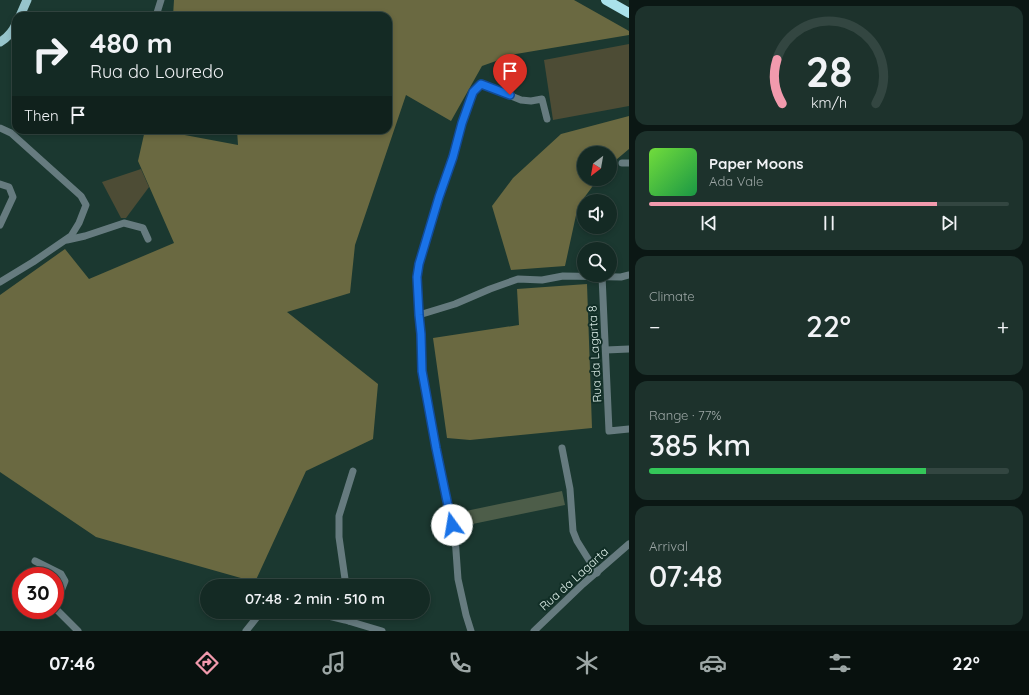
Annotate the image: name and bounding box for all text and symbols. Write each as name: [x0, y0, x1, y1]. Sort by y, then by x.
text: 480 m: [90, 25, 173, 60]
icon: right: [24, 28, 76, 80]
text: 28: [806, 44, 852, 96]
pin: [493, 54, 527, 95]
text: Rua do Louredo: [90, 60, 224, 83]
icon: arrive: [499, 60, 521, 82]
text: km/h: [811, 93, 847, 111]
icon: arrive: [67, 104, 89, 126]
text: Then: [24, 106, 59, 125]
north arrow: [577, 146, 617, 186]
map controls: [577, 146, 617, 282]
text: Paper Moons: [709, 154, 804, 173]
text: Ada Vale: [709, 173, 763, 189]
button: sound: [577, 194, 617, 234]
icon: previous: [698, 212, 720, 234]
icon: pause: [818, 212, 840, 234]
icon: next: [938, 212, 960, 234]
button: search: [577, 242, 617, 282]
text: Climate: [649, 288, 695, 304]
street label: Rua da Lagarta 8: [584, 305, 605, 403]
text: 22°: [806, 307, 851, 345]
text: −: [649, 313, 660, 341]
text: +: [997, 313, 1009, 341]
text: Range · 77%: [649, 407, 721, 423]
text: 385 km: [649, 426, 751, 464]
position arrow: [431, 504, 473, 546]
text: Arrival: [649, 538, 688, 554]
street label: Rua da Lagarta: [536, 544, 611, 613]
text: 07:48: [649, 557, 723, 595]
speed limit sign: 30: [12, 567, 64, 619]
text: 07:48 · 2 min · 510 m: [245, 589, 385, 608]
icon: directions: [193, 649, 221, 677]
icon: music: [320, 649, 348, 677]
icon: phone: [446, 649, 474, 677]
icon: climate: [573, 649, 601, 677]
icon: car: [699, 649, 727, 677]
icon: filters: [826, 649, 854, 677]
text: 07:46: [49, 652, 95, 675]
text: 22°: [952, 652, 980, 675]

